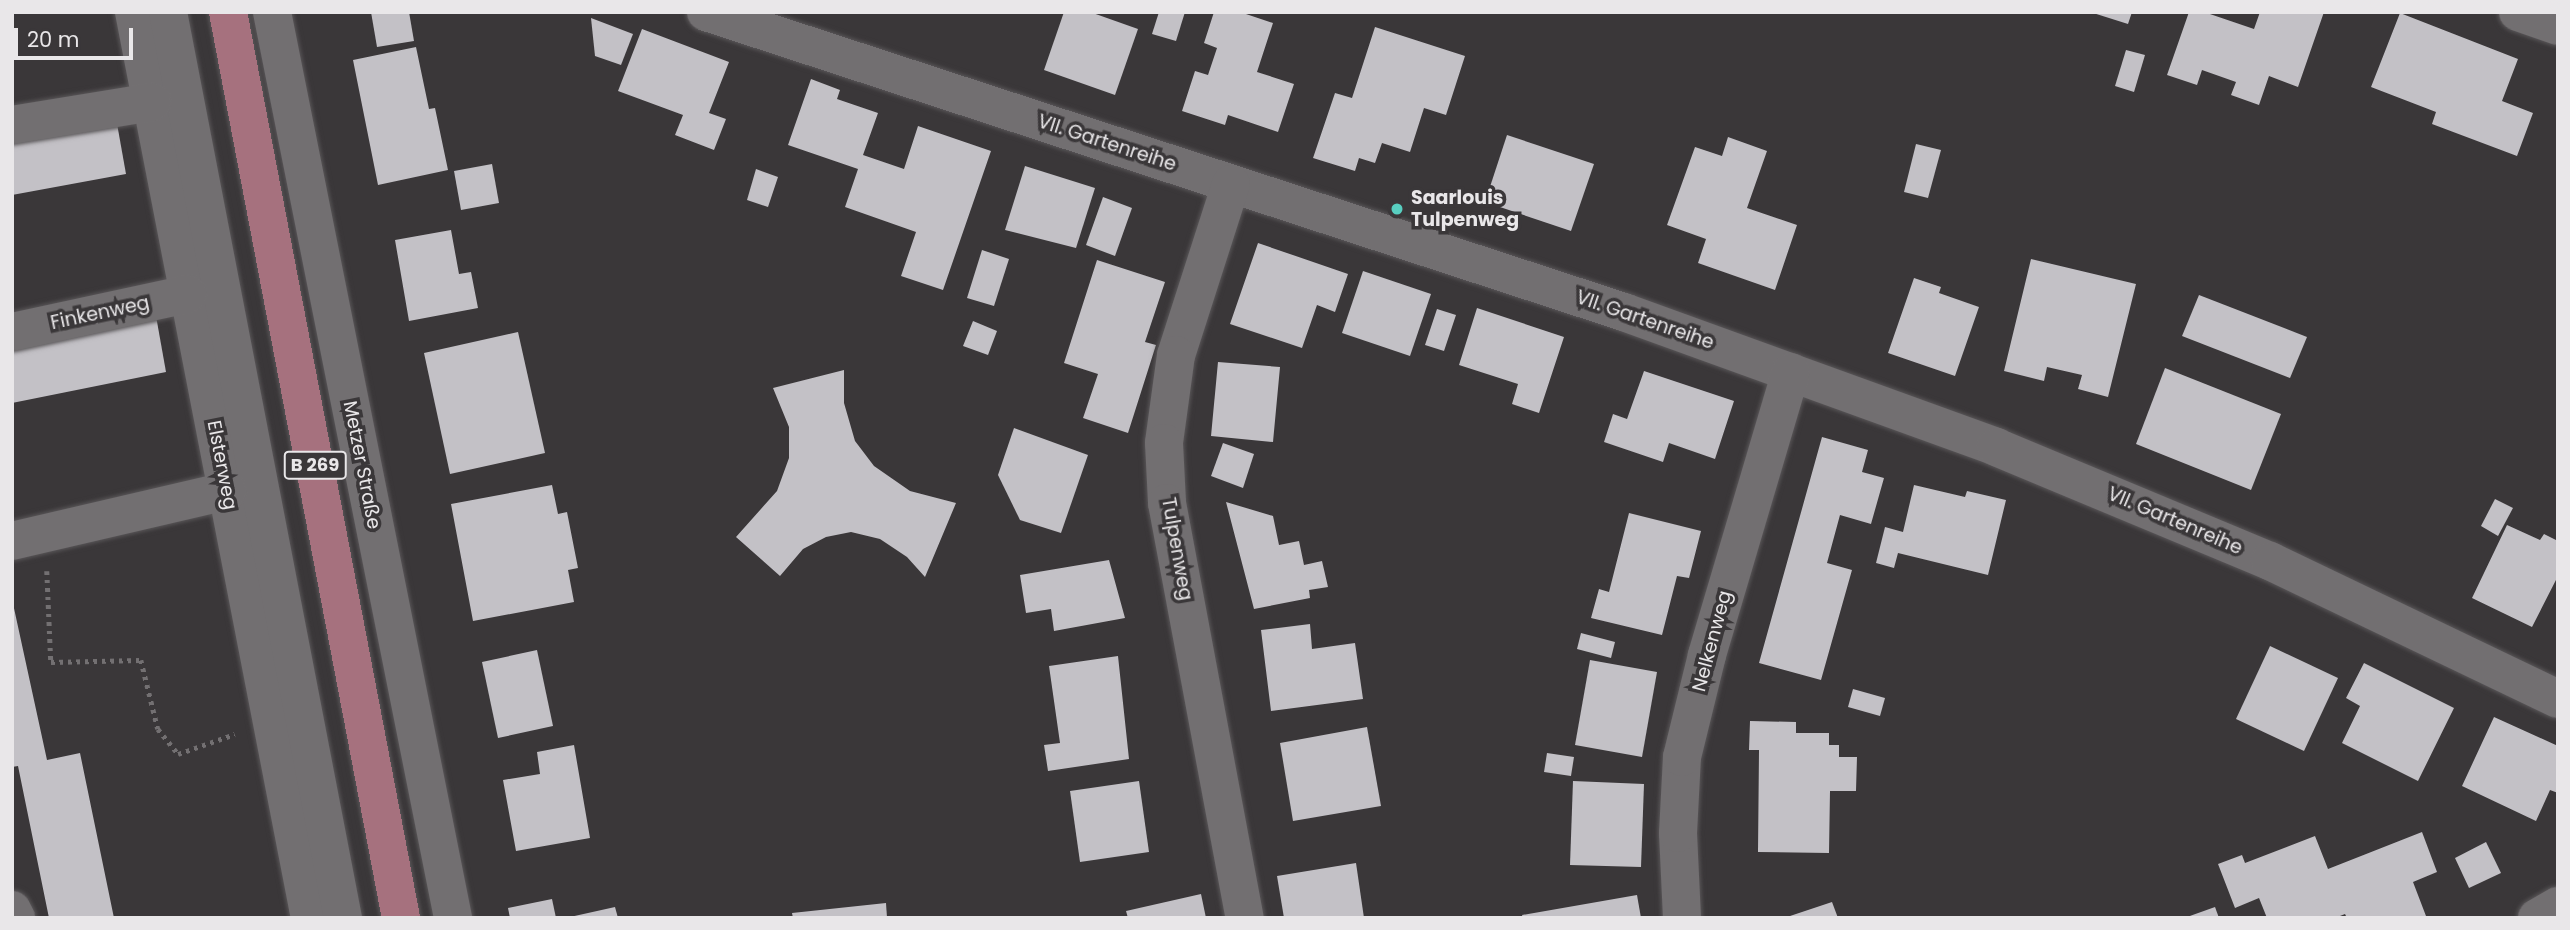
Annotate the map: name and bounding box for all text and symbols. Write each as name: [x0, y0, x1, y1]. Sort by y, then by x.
scale bar: [18, 14, 136, 58]
text: 20 m: [27, 25, 80, 54]
street label: VII. Gartenreihe: [1035, 110, 1179, 176]
place label: Saarlouis Tulpenweg: [1411, 187, 1519, 231]
marker: Saarlouis Tulpenweg: [1389, 201, 1405, 217]
street label: VII. Gartenreihe: [1573, 286, 1717, 354]
street label: Finkenweg: [49, 291, 151, 335]
street label: Metzer Straße: [338, 399, 386, 531]
street label: Elsterweg: [202, 418, 242, 512]
road number: B 269: [284, 450, 346, 480]
street label: VII. Gartenreihe: [2104, 482, 2246, 560]
street label: Tulpenweg: [1157, 496, 1197, 602]
street label: Nelkenweg: [1688, 588, 1736, 694]

